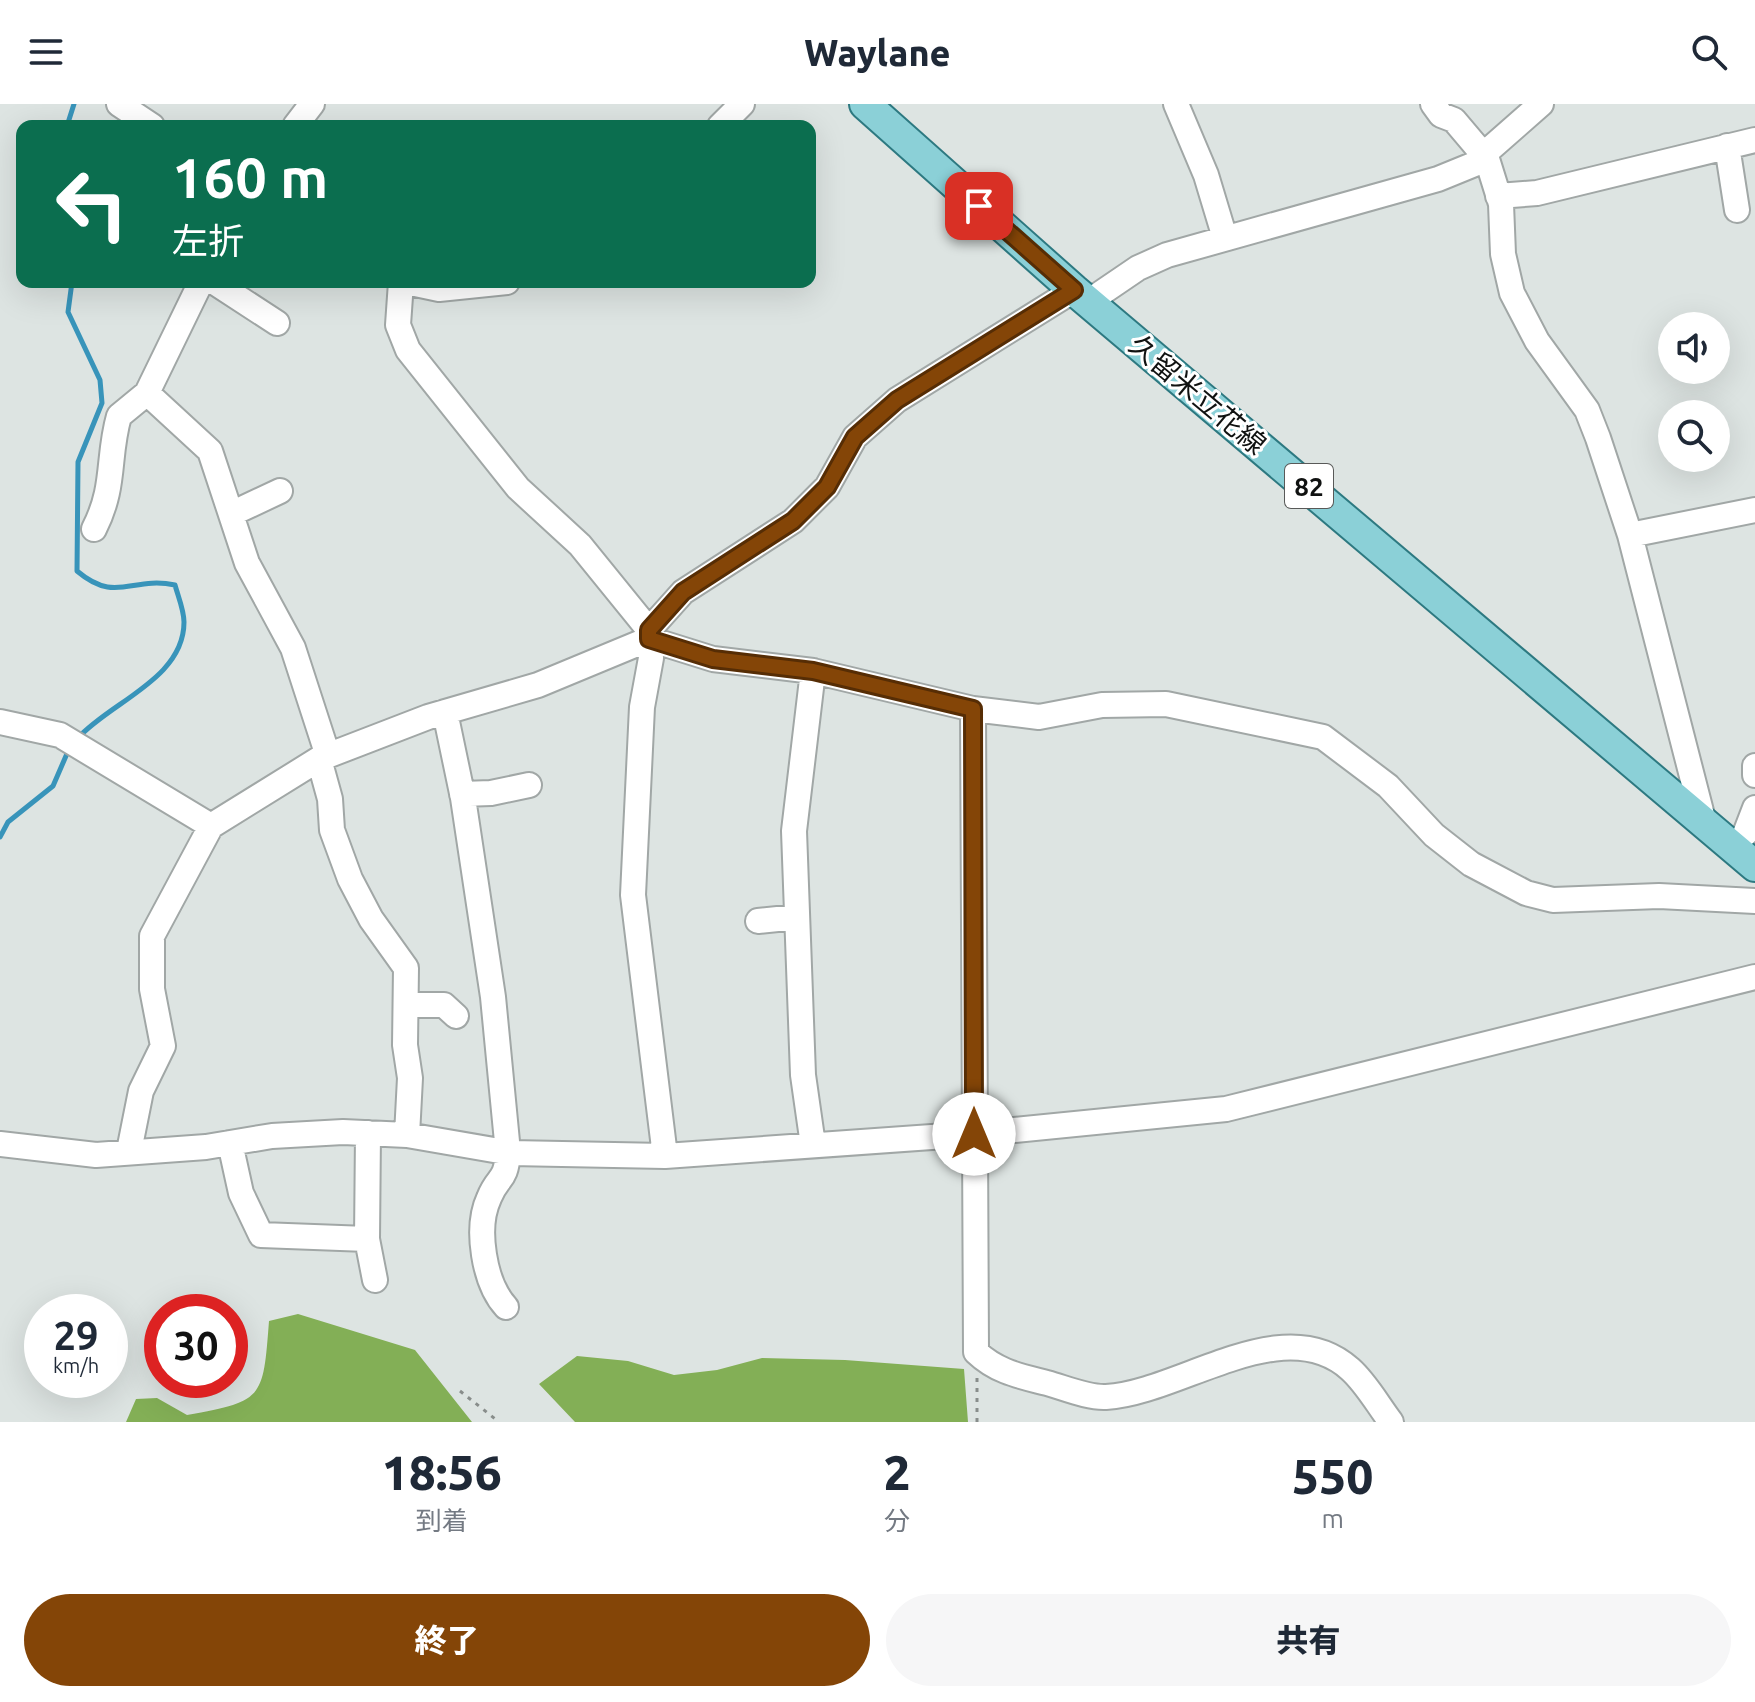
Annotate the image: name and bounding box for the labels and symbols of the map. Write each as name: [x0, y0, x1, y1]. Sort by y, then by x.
pin: [945, 172, 1013, 240]
street label: 久留米立花線: [1124, 328, 1272, 460]
road number: 82: [1285, 464, 1333, 508]
position arrow: [932, 1092, 1016, 1176]
speed limit sign: 30: [144, 1294, 248, 1398]

